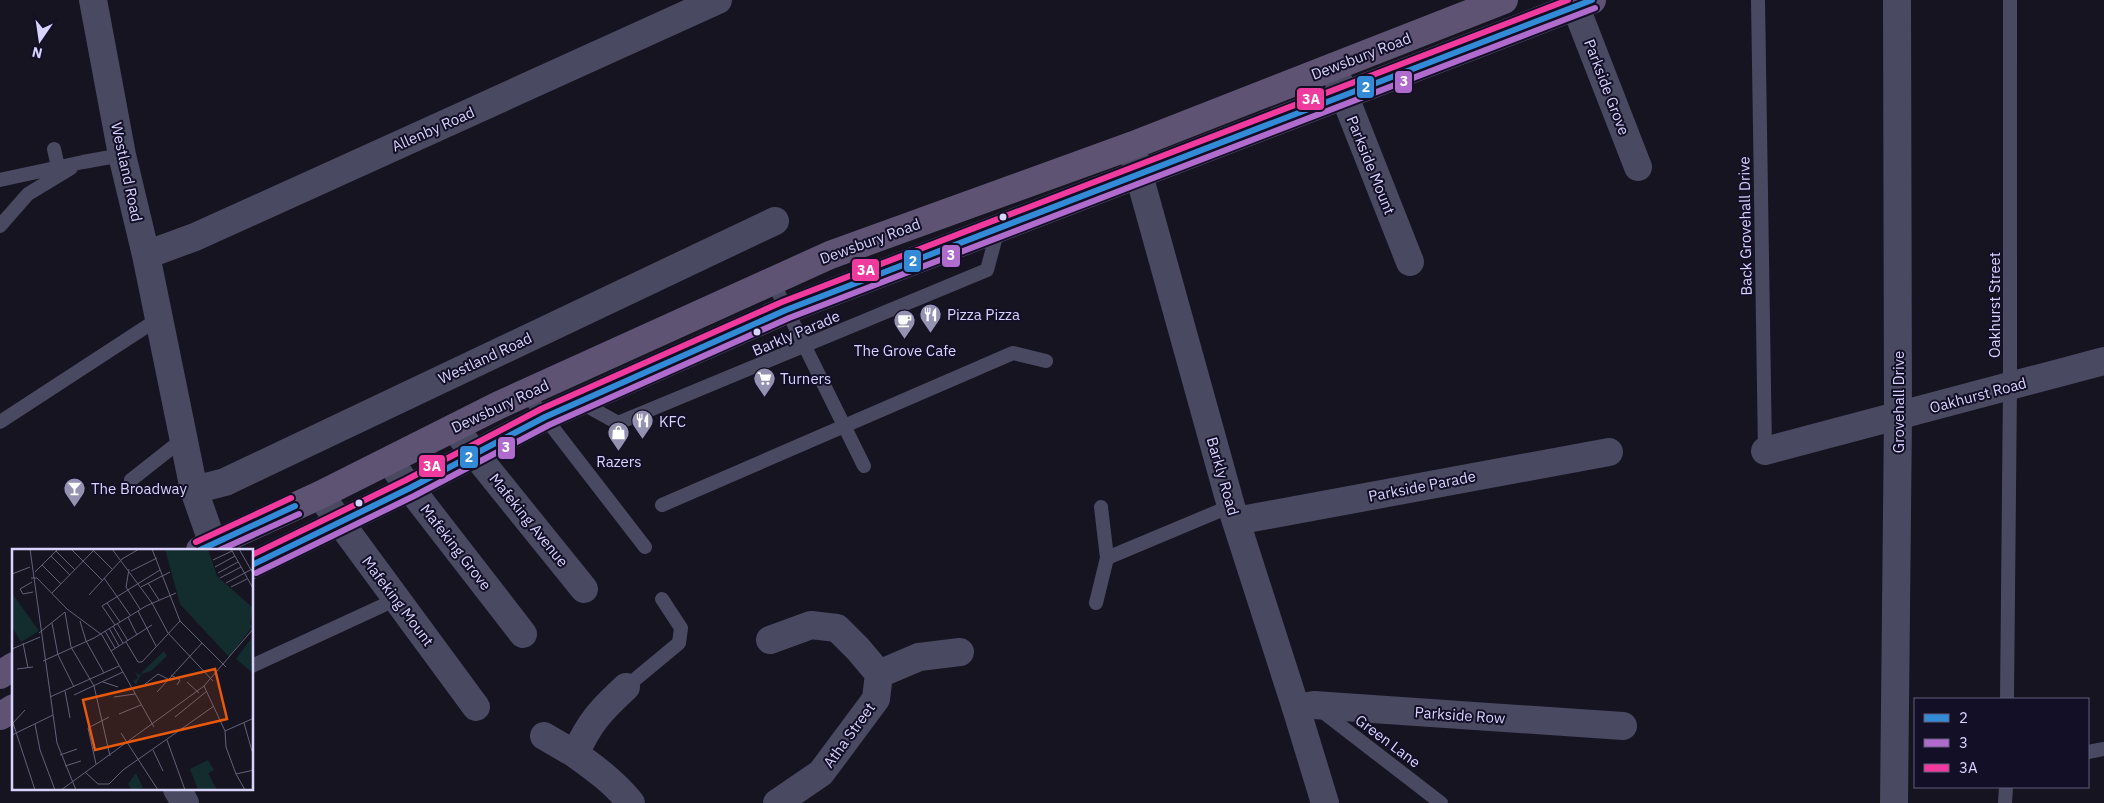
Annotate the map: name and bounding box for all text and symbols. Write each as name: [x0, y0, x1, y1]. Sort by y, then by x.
north arrow: [15, 15, 65, 65]
street label: Dewsbury Road: [1308, 28, 1414, 84]
street label: Parkside Grove: [1580, 36, 1634, 138]
text: N: [30, 43, 44, 63]
line badge: 3: [1394, 70, 1413, 94]
text: 3: [1400, 72, 1408, 90]
line badge: 2: [1356, 75, 1375, 99]
text: 2: [1362, 78, 1370, 96]
line badge: 3A: [1296, 87, 1325, 111]
text: 3A: [1302, 90, 1320, 108]
street label: Allenby Road: [389, 102, 477, 156]
street label: Parkside Mount: [1343, 113, 1399, 217]
street label: Westland Road: [107, 121, 147, 223]
street label: Back Grovehall Drive: [1734, 156, 1756, 296]
unlabelled marker: [998, 212, 1008, 222]
street label: Dewsbury Road: [817, 214, 923, 268]
line badge: 3: [941, 244, 961, 268]
text: 3: [947, 246, 955, 264]
line badge: 2: [903, 249, 922, 273]
text: 2: [909, 252, 917, 270]
street label: Oakhurst Street: [1985, 252, 2004, 358]
line badge: 3A: [851, 258, 880, 282]
text: 3A: [857, 261, 875, 279]
restaurant icon: Pizza Pizza: [919, 302, 943, 333]
place label: Pizza Pizza: [947, 305, 1020, 324]
street label: Barkly Parade: [749, 306, 843, 360]
cafe icon: The Grove Cafe: [893, 309, 917, 340]
unlabelled marker: [752, 327, 762, 337]
street label: Westland Road: [435, 328, 535, 388]
place label: The Grove Cafe: [854, 341, 956, 360]
street label: Grovehall Drive: [1889, 351, 1908, 453]
supermarket icon: Turners: [752, 366, 776, 397]
place label: Turners: [780, 369, 831, 388]
street label: Oakhurst Road: [1927, 373, 2029, 417]
street label: Dewsbury Road: [448, 375, 552, 437]
restaurant icon: KFC: [631, 409, 655, 440]
place label: KFC: [659, 412, 686, 431]
shop icon: Razers: [607, 420, 631, 451]
street label: Barkly Road: [1203, 435, 1243, 517]
line badge: 3: [497, 436, 516, 460]
text: 3: [502, 438, 510, 456]
line badge: 2: [459, 445, 479, 469]
text: 2: [465, 448, 473, 466]
place label: Razers: [596, 452, 642, 471]
line badge: 3A: [418, 454, 446, 478]
text: 3A: [423, 457, 441, 475]
street label: Parkside Parade: [1367, 466, 1477, 506]
street label: Mafeking Avenue: [485, 469, 573, 571]
bar icon: The Broadway: [63, 476, 87, 507]
place label: The Broadway: [91, 479, 188, 498]
unlabelled marker: [354, 498, 364, 508]
street label: Mafeking Grove: [416, 500, 496, 594]
inset map: [12, 549, 254, 790]
street label: Mafeking Mount: [358, 552, 438, 650]
legend: [1914, 698, 2089, 788]
street label: Atha Street: [819, 699, 879, 771]
street label: Parkside Row: [1414, 702, 1507, 728]
text: 2: [1959, 708, 1968, 727]
street label: Green Lane: [1352, 710, 1424, 772]
text: 3: [1959, 733, 1968, 752]
text: 3A: [1959, 758, 1978, 777]

